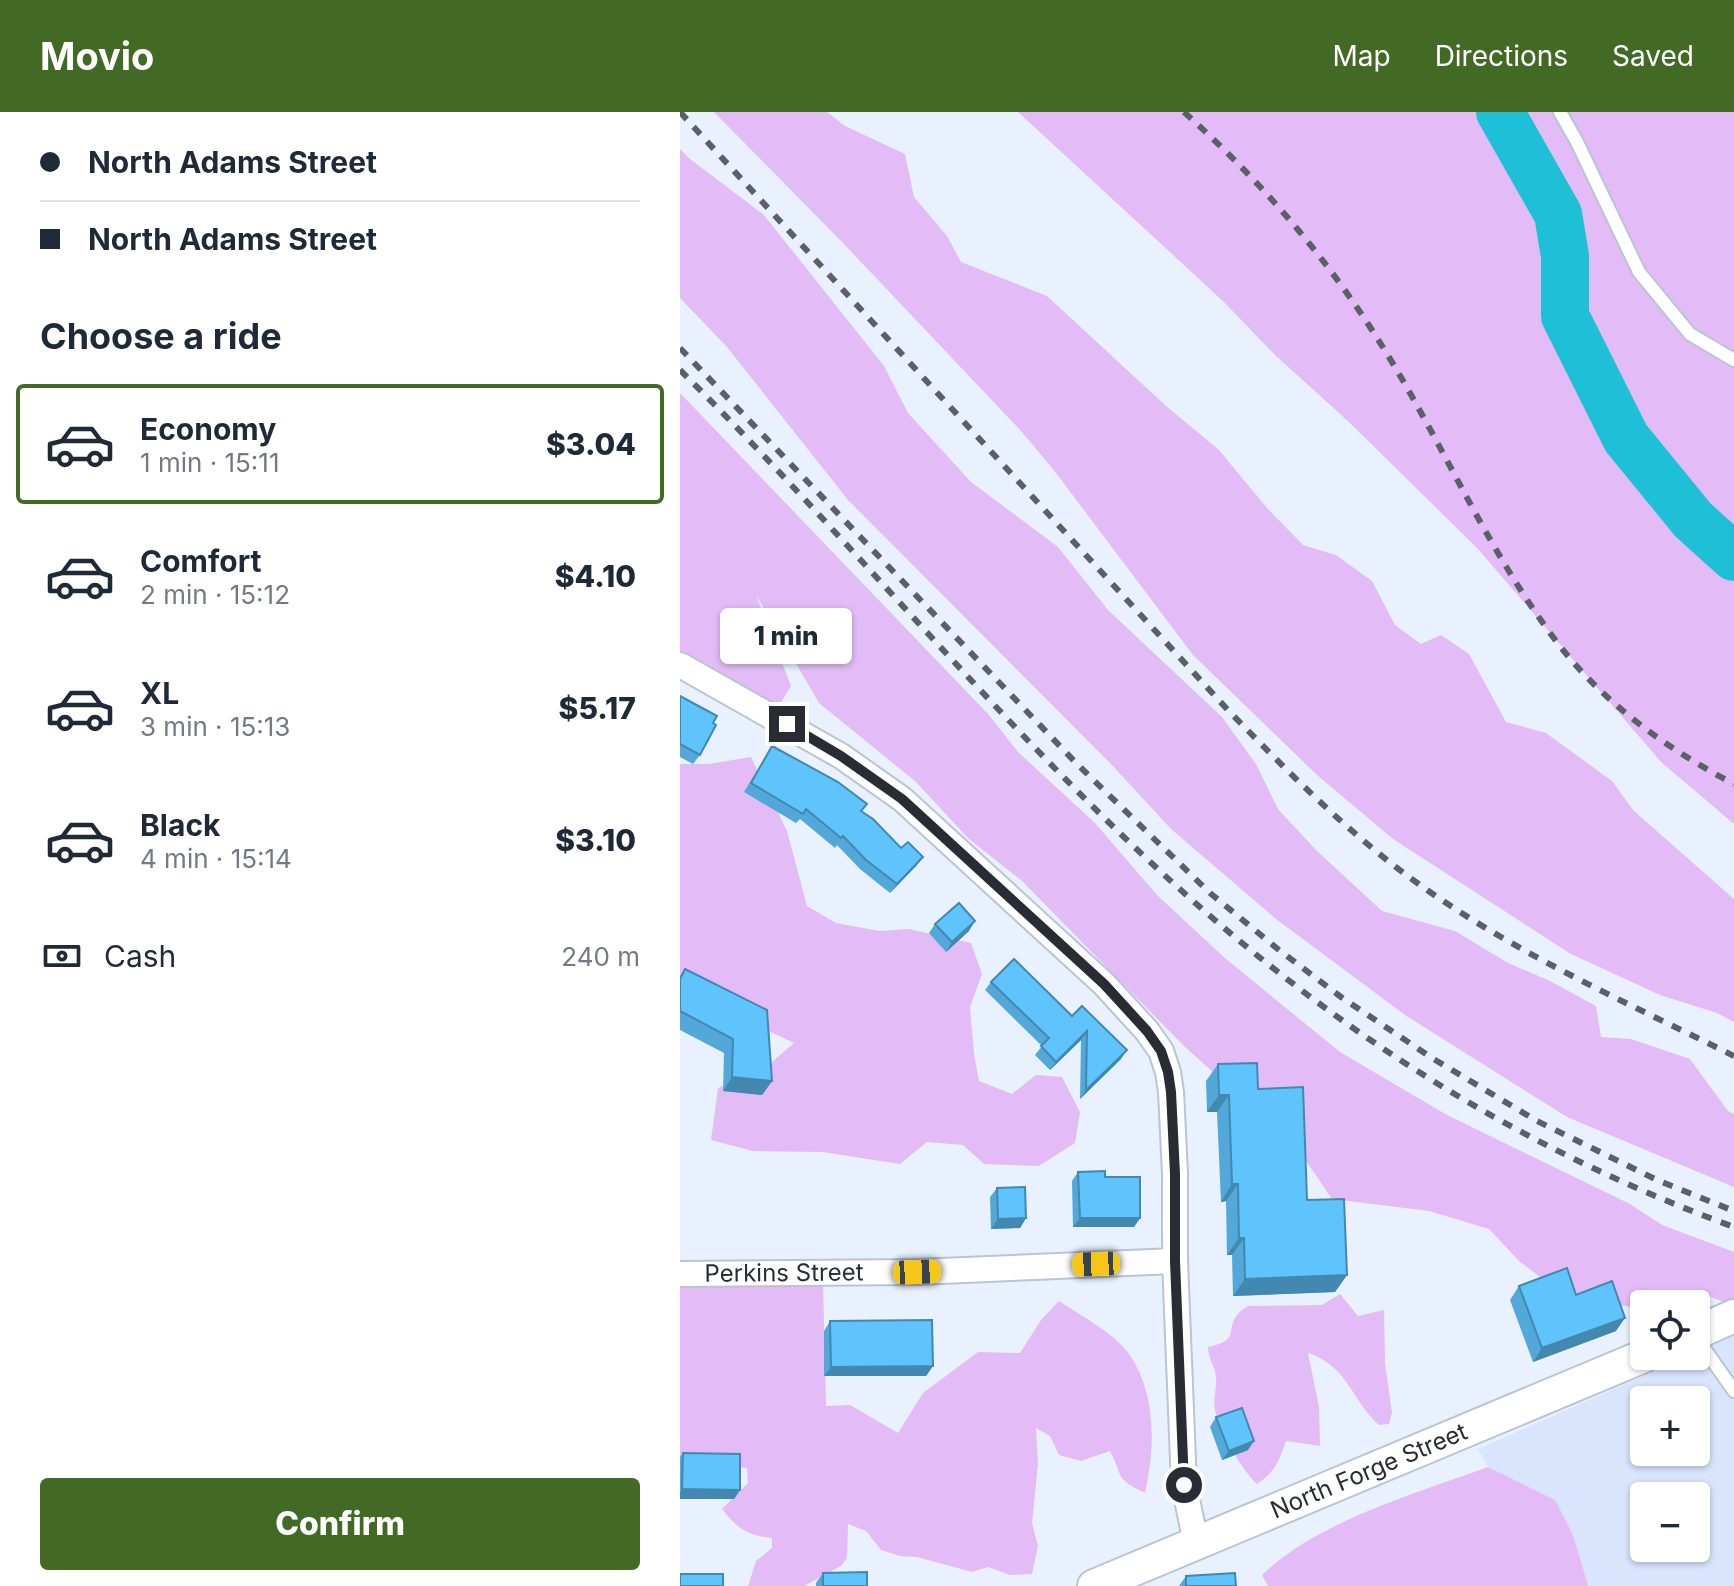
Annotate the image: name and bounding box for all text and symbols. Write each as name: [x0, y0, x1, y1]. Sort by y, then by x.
text: Movio: [40, 33, 154, 79]
text: Map: [1332, 39, 1391, 73]
text: Directions: [1435, 39, 1568, 73]
text: Saved: [1612, 39, 1694, 73]
text: North Adams Street: [88, 144, 377, 180]
text: North Adams Street: [88, 221, 377, 257]
text: Choose a ride: [40, 314, 282, 358]
icon: car: [44, 408, 116, 480]
text: Economy: [140, 411, 276, 447]
text: $3.04: [546, 426, 636, 462]
text: 1 min · 15:11: [140, 447, 279, 478]
icon: car: [44, 540, 116, 612]
text: Comfort: [140, 543, 261, 579]
text: $4.10: [555, 558, 636, 594]
text: 2 min · 15:12: [140, 579, 290, 610]
callout: 1 min: [721, 608, 853, 664]
text: 1 min: [753, 620, 819, 651]
icon: car: [44, 672, 116, 744]
text: XL: [140, 675, 179, 711]
text: $5.17: [559, 690, 636, 726]
route end: [769, 706, 805, 742]
text: 3 min · 15:13: [140, 711, 290, 742]
icon: car: [44, 804, 116, 876]
text: Black: [140, 807, 220, 843]
text: $3.10: [555, 822, 636, 858]
text: 4 min · 15:14: [140, 843, 292, 874]
icon: cash: [40, 934, 84, 978]
text: Cash: [104, 938, 176, 974]
text: 240 m: [561, 941, 640, 972]
car: [1072, 1251, 1120, 1277]
street label: Perkins Street: [704, 1257, 864, 1288]
car: [893, 1259, 941, 1285]
map controls: [1630, 1290, 1710, 1562]
button: locate: [1630, 1290, 1710, 1370]
button: +: [1630, 1386, 1710, 1466]
street label: North Forge Street: [1266, 1417, 1471, 1524]
route start: [1166, 1467, 1202, 1503]
button: Confirm: [40, 1478, 640, 1570]
button: −: [1630, 1482, 1710, 1562]

